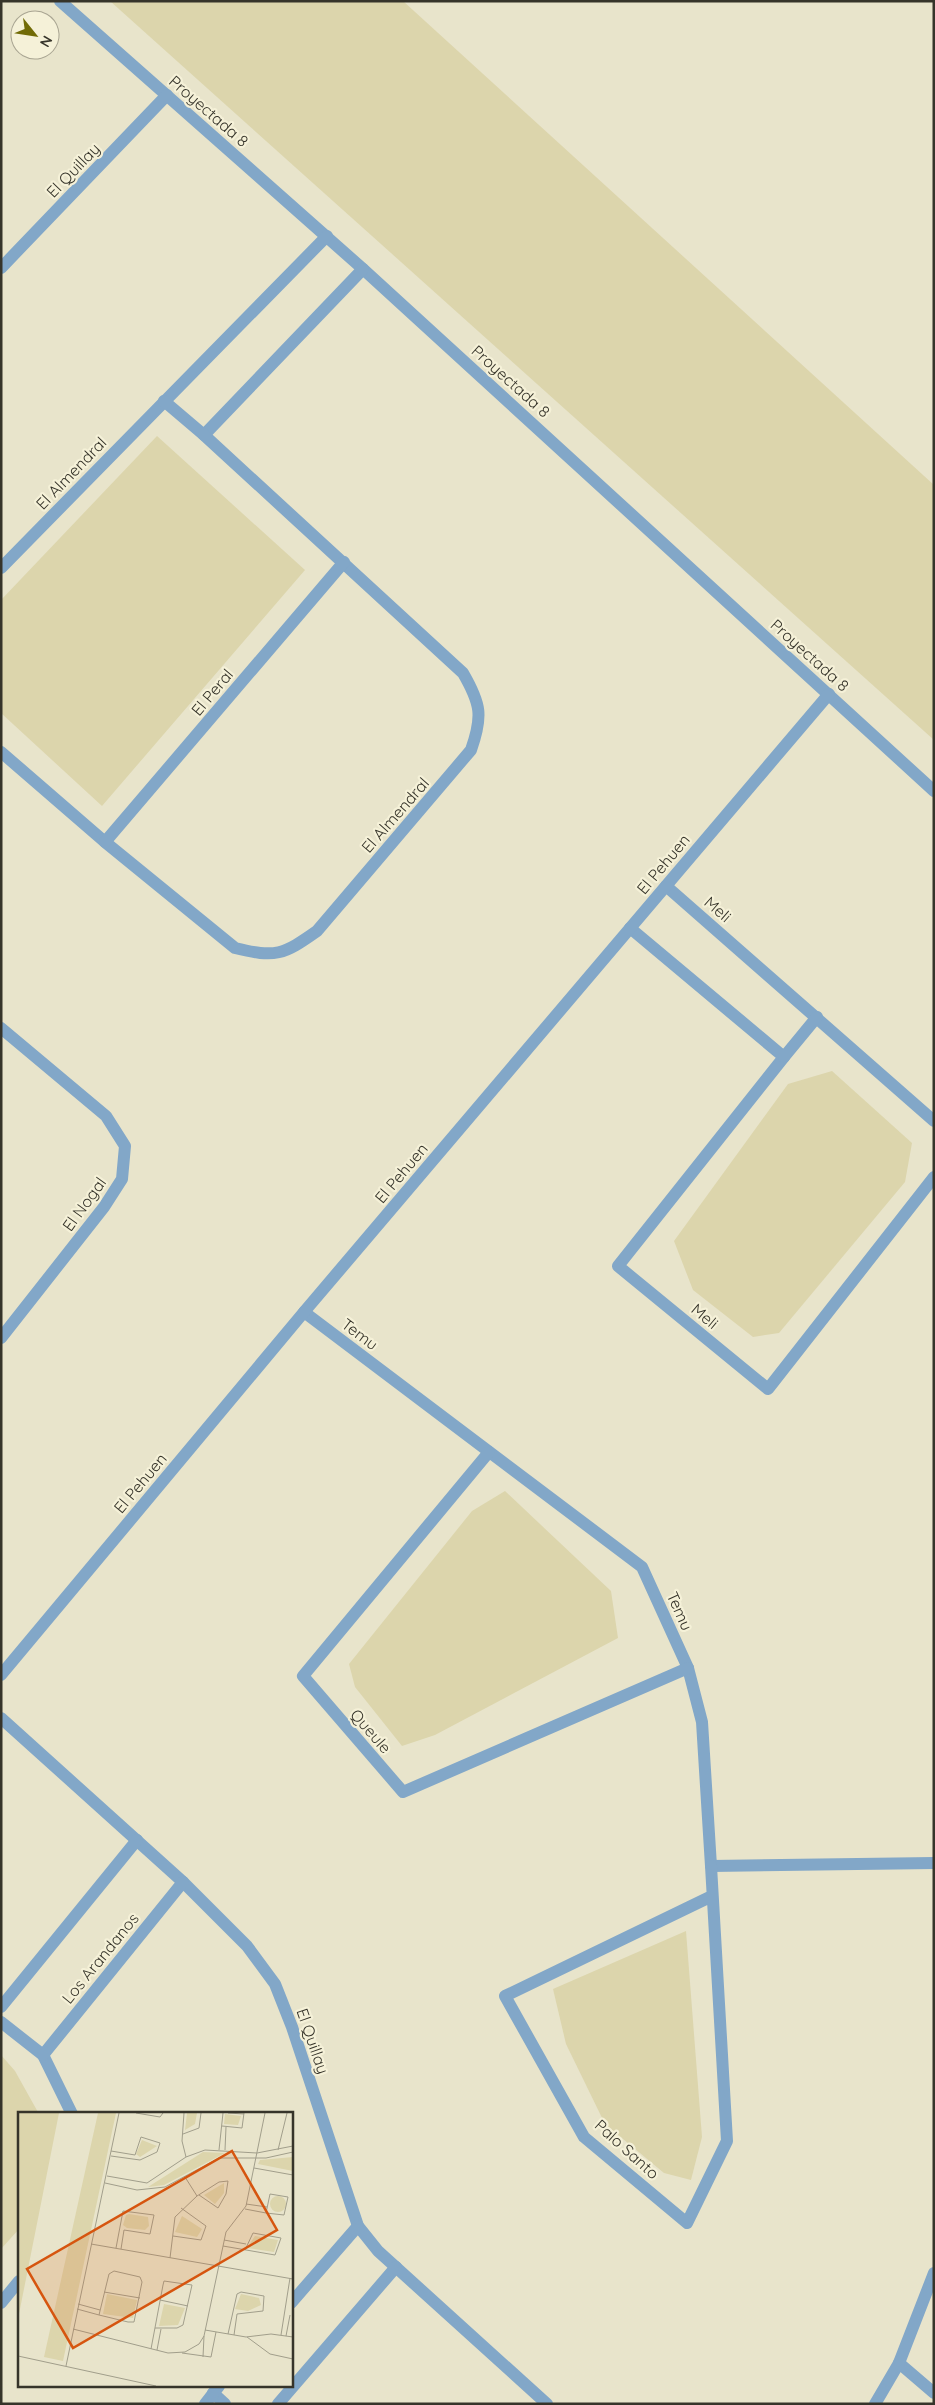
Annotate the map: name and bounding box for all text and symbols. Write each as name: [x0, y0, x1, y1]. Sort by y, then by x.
north arrow: [10, 10, 60, 60]
text: N: [36, 33, 57, 50]
street label: Proyectada 8: [165, 71, 253, 151]
street label: El Quillay: [42, 139, 104, 201]
street label: Proyectada 8: [468, 340, 554, 422]
street label: El Almendral: [31, 433, 111, 513]
street label: Proyectada 8: [767, 614, 853, 696]
street label: El Peral: [187, 665, 237, 719]
street label: El Almendral: [357, 773, 433, 857]
street label: El Pehuen: [632, 830, 694, 898]
street label: Meli: [700, 892, 736, 926]
street label: El Pehuen: [370, 1139, 432, 1207]
street label: El Nogal: [58, 1173, 110, 1235]
street label: Meli: [687, 1299, 723, 1333]
street label: Temu: [338, 1314, 382, 1354]
street label: El Pehuen: [109, 1449, 171, 1517]
street label: Temu: [663, 1588, 697, 1634]
street label: Queule: [346, 1705, 396, 1757]
street label: Los Arandanos: [57, 1909, 143, 2007]
street label: El Quillay: [292, 2005, 334, 2077]
inset map: [18, 2112, 292, 2388]
street label: Palo Santo: [591, 2115, 663, 2183]

